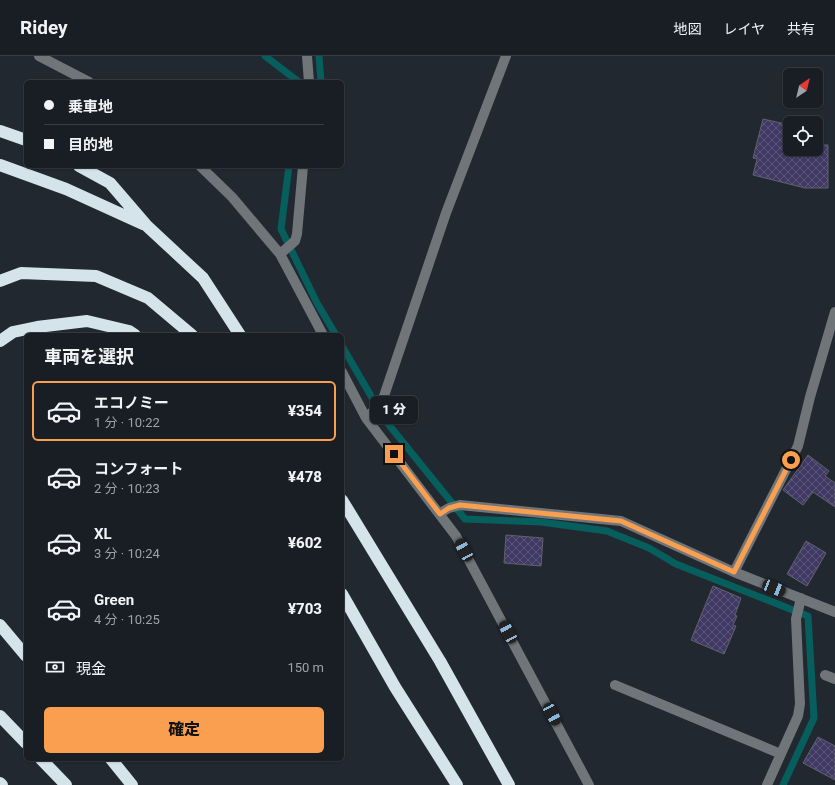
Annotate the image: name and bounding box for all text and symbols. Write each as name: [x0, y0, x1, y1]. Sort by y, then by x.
text: Ridey: [20, 16, 68, 39]
text: 地図: [673, 21, 701, 37]
text: レイヤ: [723, 21, 765, 37]
text: 共有: [787, 21, 815, 37]
north arrow: [783, 68, 823, 108]
map controls: [783, 68, 823, 156]
text: 乗車地: [68, 98, 113, 116]
button: locate: [783, 116, 823, 156]
text: 目的地: [68, 136, 113, 154]
text: 車両を選択: [44, 346, 134, 367]
icon: car: [46, 393, 82, 429]
text: エコノミー: [94, 394, 169, 412]
callout: 1 分: [370, 396, 418, 424]
text: ¥354: [288, 402, 322, 420]
text: 1 分: [382, 402, 406, 417]
text: 1 分 · 10:22: [94, 415, 160, 430]
route end: [385, 445, 403, 463]
route start: [782, 451, 800, 469]
icon: car: [46, 459, 82, 495]
text: コンフォート: [94, 460, 184, 478]
text: ¥478: [288, 468, 322, 486]
text: 2 分 · 10:23: [94, 481, 160, 496]
icon: car: [46, 525, 82, 561]
text: XL: [94, 525, 112, 543]
text: ¥602: [288, 534, 322, 552]
car: [453, 537, 475, 563]
text: 3 分 · 10:24: [94, 546, 160, 561]
car: [761, 578, 787, 598]
icon: car: [46, 591, 82, 627]
text: Green: [94, 591, 134, 609]
text: ¥703: [288, 600, 322, 618]
text: 4 分 · 10:25: [94, 612, 160, 627]
car: [497, 619, 519, 645]
icon: cash: [44, 656, 66, 678]
text: 現金: [76, 660, 106, 678]
text: 150 m: [287, 660, 324, 675]
car: [541, 701, 563, 727]
button: 確定: [44, 707, 324, 753]

